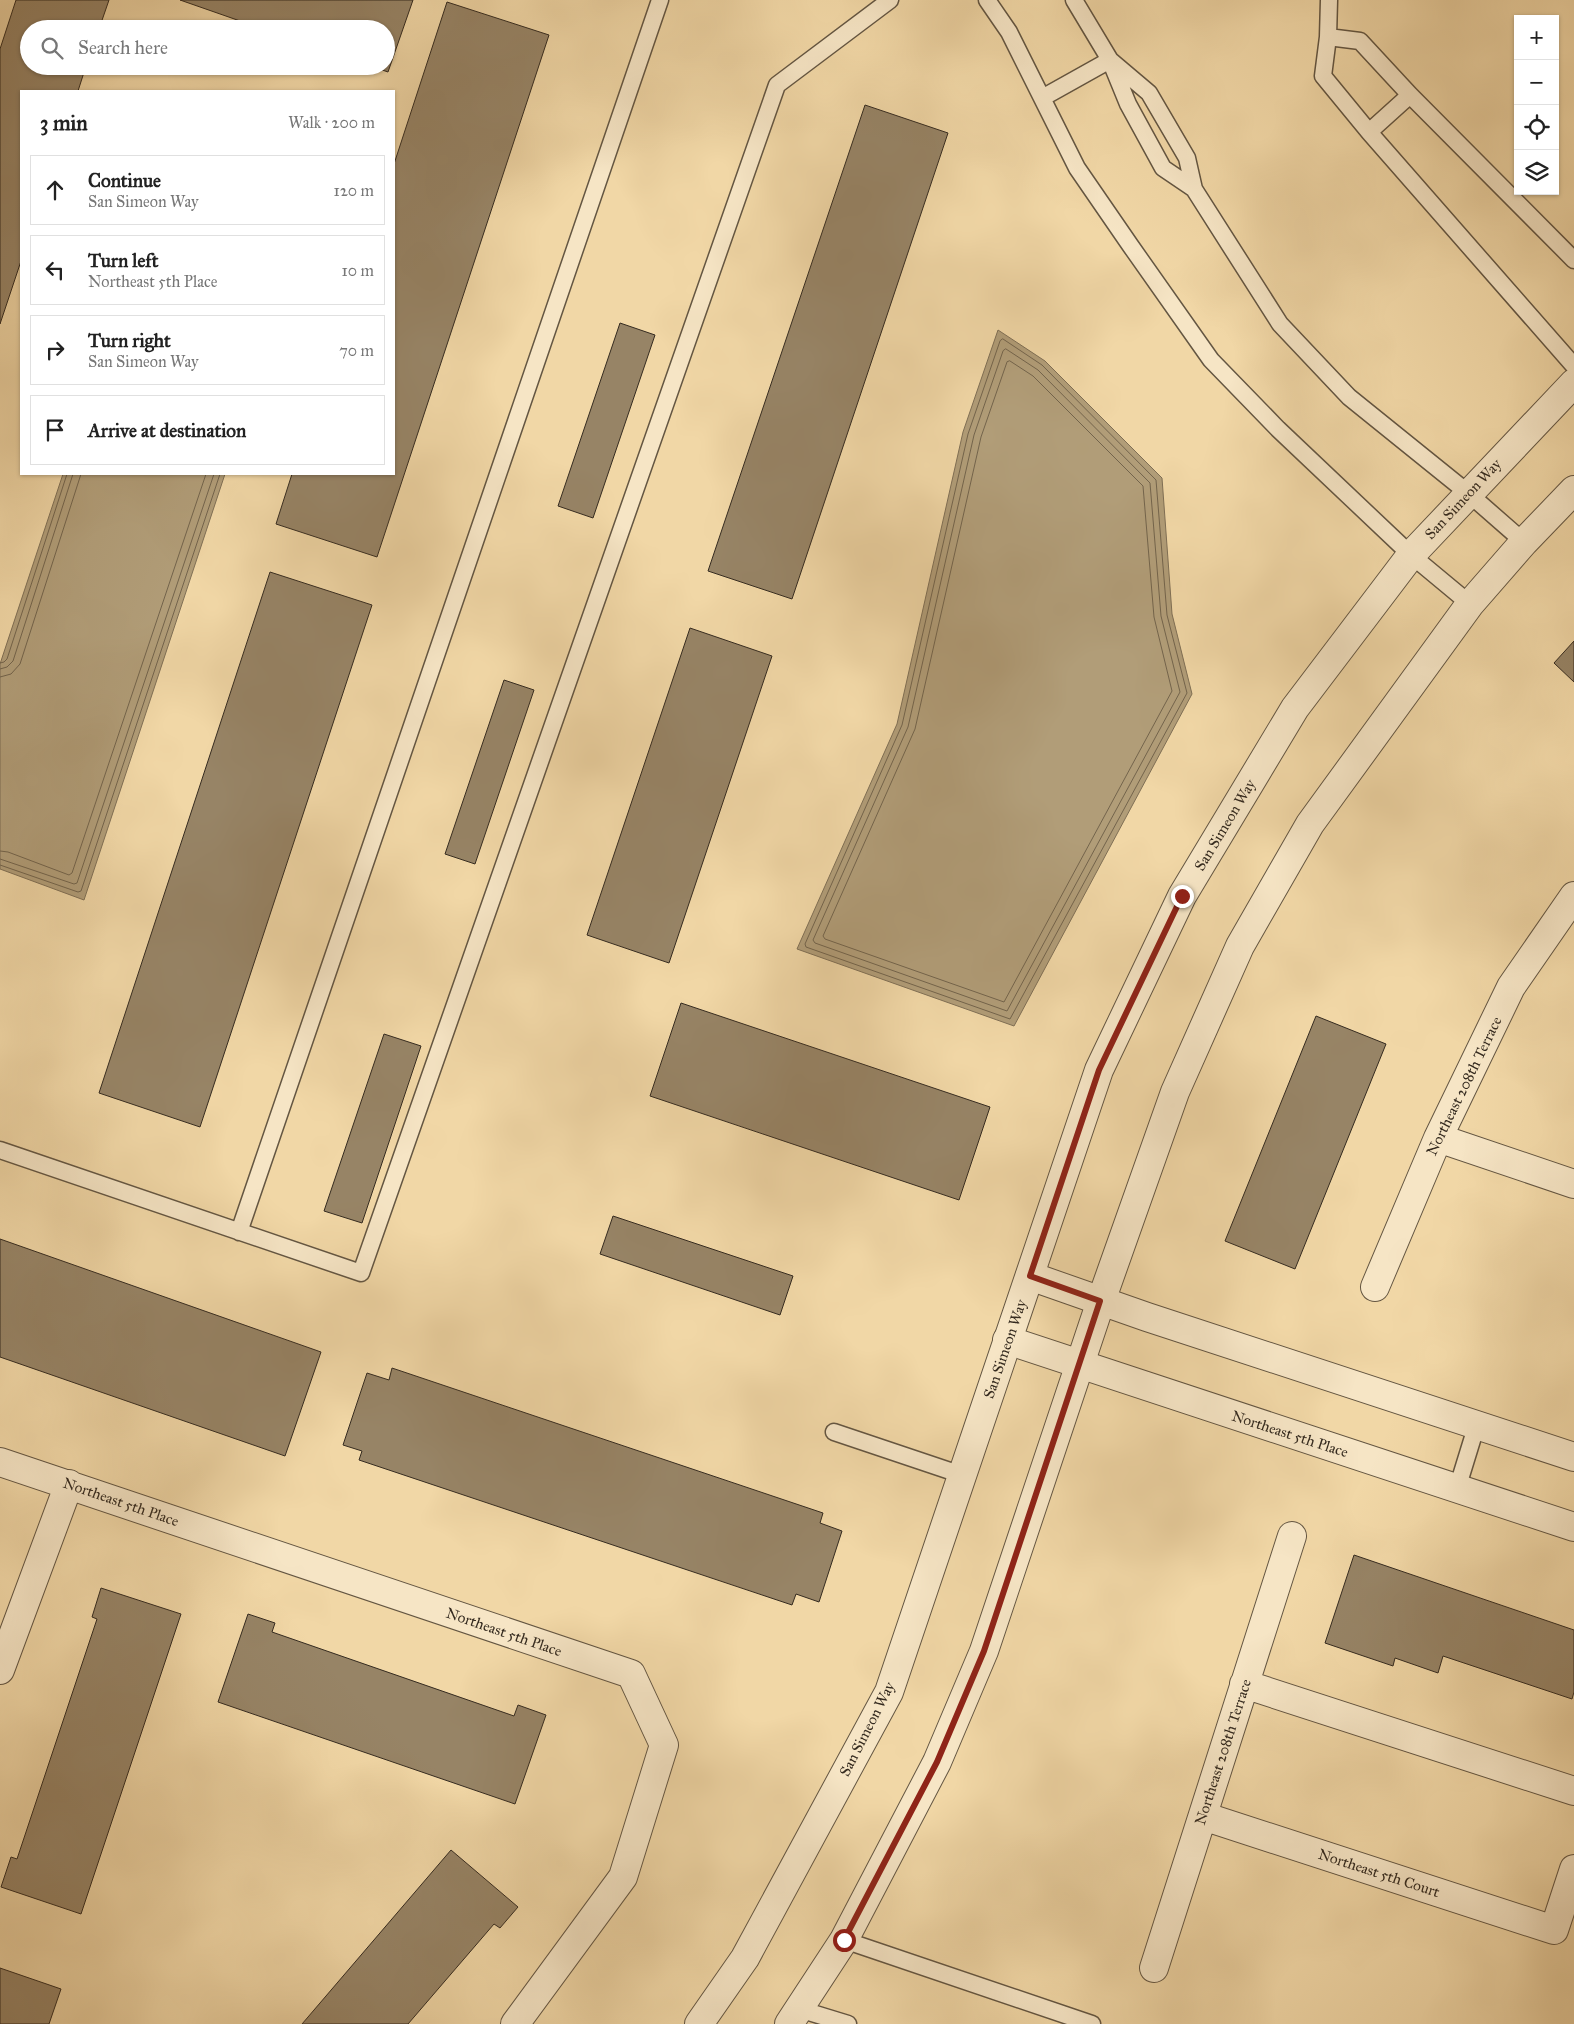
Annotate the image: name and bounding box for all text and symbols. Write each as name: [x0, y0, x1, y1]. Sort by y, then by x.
map controls: [1514, 15, 1559, 195]
button: +: [1514, 15, 1559, 60]
search box: [20, 20, 395, 75]
icon: search: [38, 34, 66, 62]
text: Search here: [78, 36, 168, 59]
button: −: [1514, 60, 1559, 105]
button: locate: [1514, 105, 1559, 150]
text: 3 min: [40, 110, 88, 136]
text: Walk · 200 m: [288, 113, 375, 132]
button: layers: [1514, 150, 1559, 195]
text: Continue: [88, 169, 161, 192]
icon: ahead: [41, 176, 69, 204]
text: 120 m: [334, 181, 374, 200]
text: San Simeon Way: [88, 192, 198, 211]
text: Turn left: [88, 249, 158, 272]
icon: left: [41, 256, 69, 284]
text: 10 m: [342, 261, 374, 280]
text: Northeast 5th Place: [88, 272, 217, 291]
text: Turn right: [88, 329, 171, 352]
icon: right: [41, 336, 69, 364]
text: 70 m: [339, 341, 374, 360]
text: San Simeon Way: [88, 352, 198, 371]
icon: arrive: [41, 416, 69, 444]
text: Arrive at destination: [88, 419, 246, 442]
street label: San Simeon Way: [1421, 454, 1506, 543]
street label: San Simeon Way: [1191, 775, 1260, 874]
route end: [1171, 885, 1194, 908]
street label: Northeast 208th Terrace: [1423, 1014, 1505, 1158]
street label: San Simeon Way: [980, 1296, 1031, 1401]
street label: Northeast 5th Place: [1230, 1407, 1350, 1461]
street label: Northeast 5th Place: [61, 1474, 181, 1530]
street label: Northeast 5th Place: [444, 1604, 564, 1660]
street label: Northeast 208th Terrace: [1191, 1677, 1255, 1827]
street label: San Simeon Way: [835, 1678, 899, 1779]
street label: Northeast 5th Court: [1316, 1845, 1443, 1901]
route start: [833, 1929, 856, 1952]

